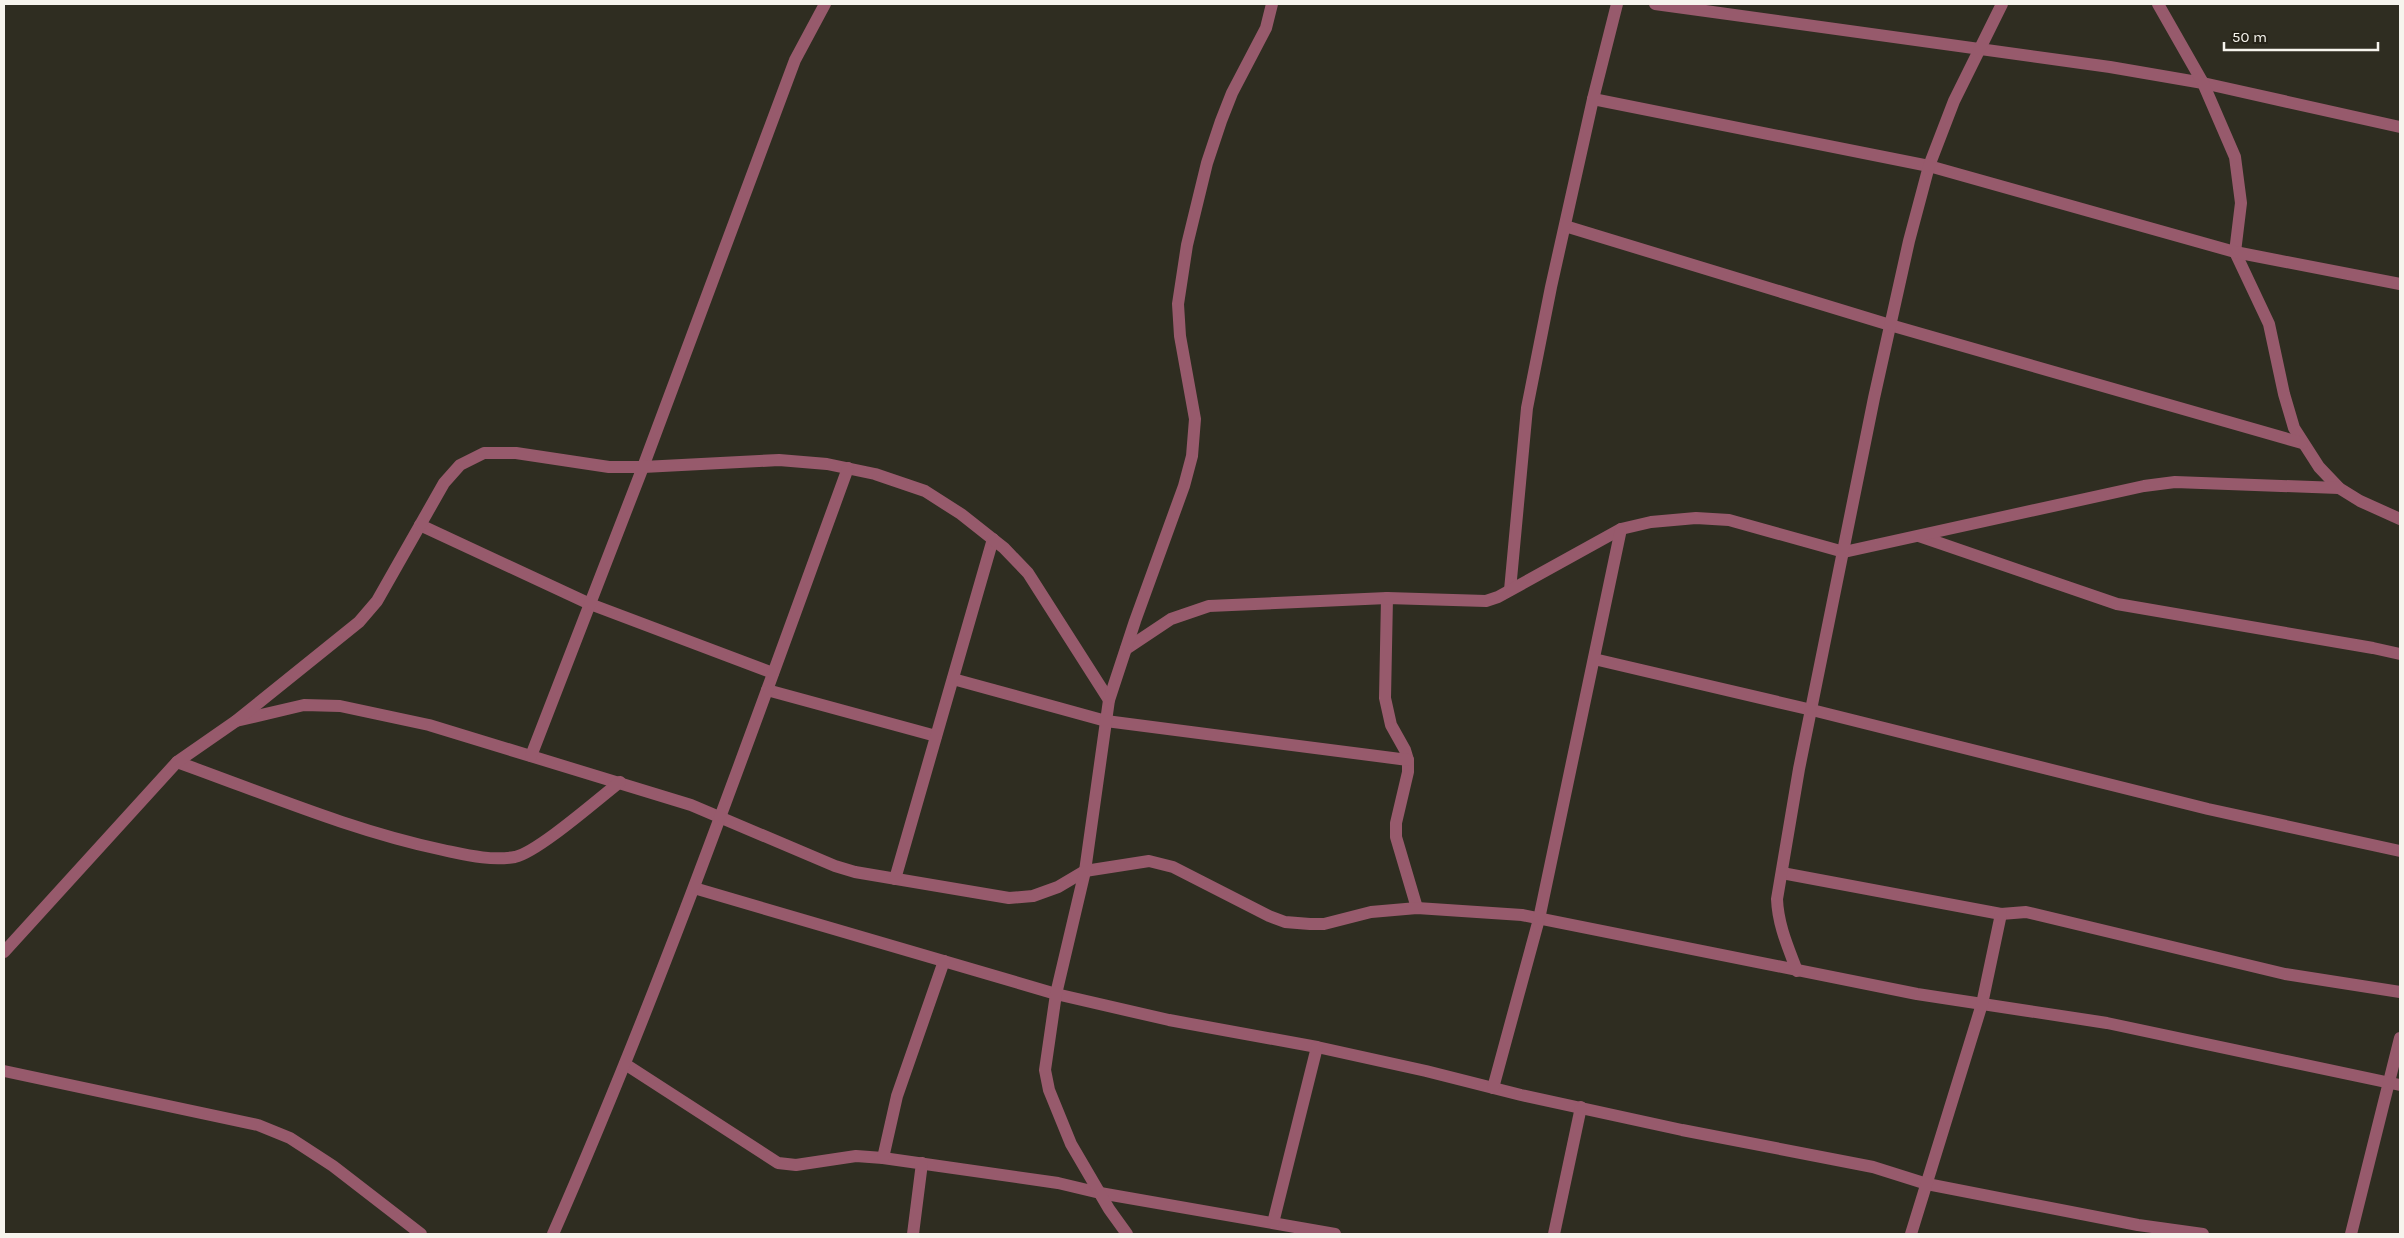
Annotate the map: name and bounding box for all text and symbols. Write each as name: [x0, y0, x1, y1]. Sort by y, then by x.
scale bar: [2224, 20, 2378, 52]
text: 50 m: [2232, 28, 2267, 46]

